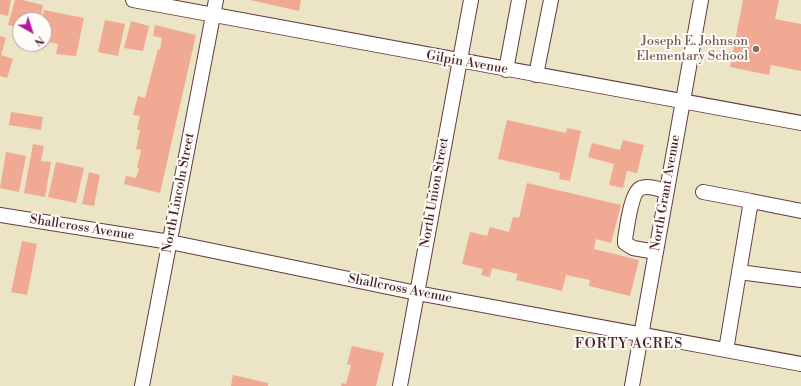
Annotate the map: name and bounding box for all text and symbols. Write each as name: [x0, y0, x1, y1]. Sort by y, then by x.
north arrow: [12, 12, 52, 52]
text: N: [31, 32, 47, 49]
place label: Joseph E. Johnson Elementary School: [636, 34, 748, 65]
marker: Joseph E. Johnson Elementary School: [751, 44, 761, 54]
street label: Gilpin Avenue: [425, 48, 509, 78]
street label: North Lincoln Street: [160, 132, 198, 254]
street label: North Grant Avenue: [648, 134, 684, 252]
street label: North Union Street: [418, 136, 452, 250]
street label: Shallcross Avenue: [29, 212, 135, 244]
street label: Shallcross Avenue: [347, 271, 453, 307]
district label: FORTY ACRES: [575, 337, 683, 353]

